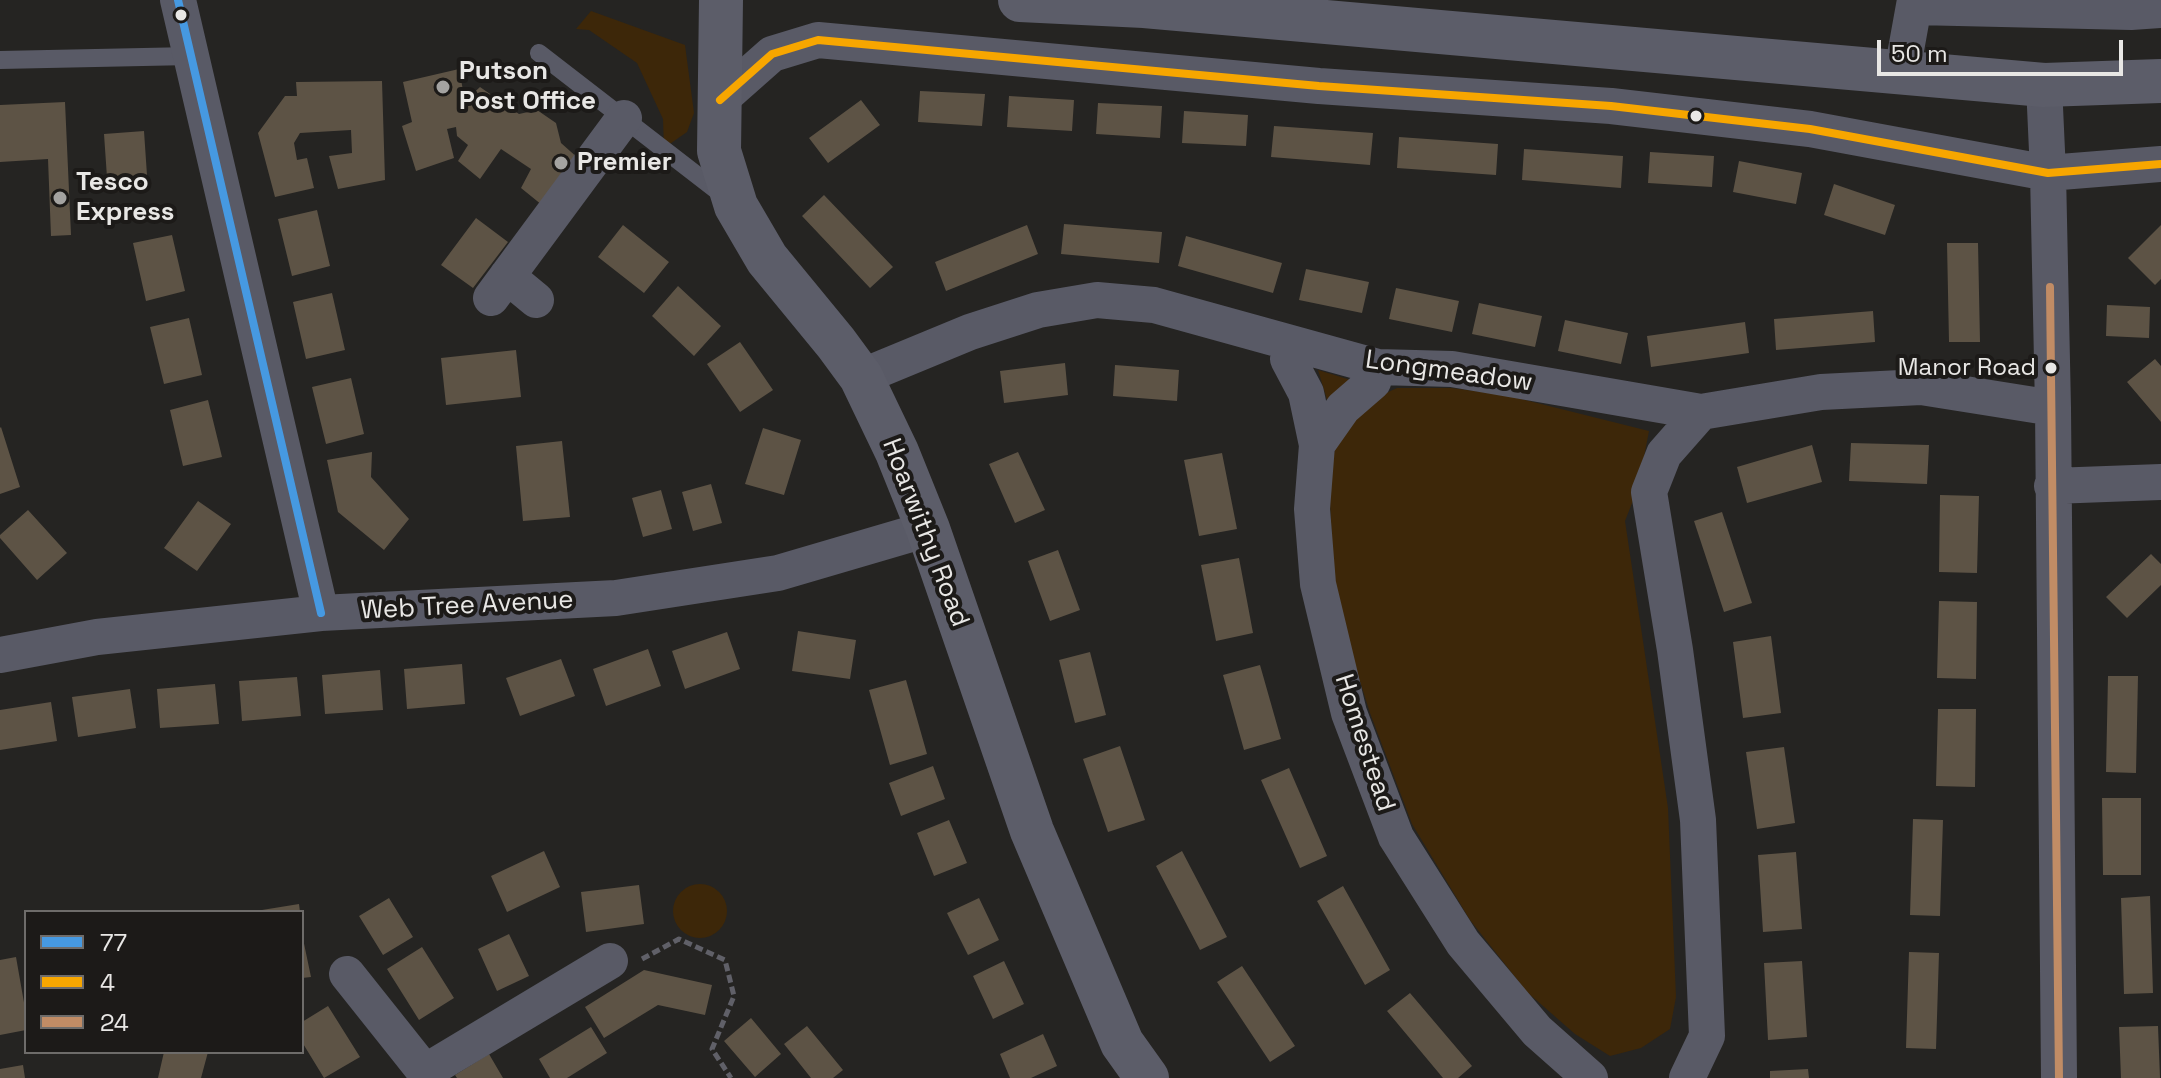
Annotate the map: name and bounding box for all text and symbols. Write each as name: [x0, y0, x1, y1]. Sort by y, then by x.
unlabelled marker: [173, 7, 189, 23]
scale bar: [1881, 24, 2127, 74]
text: 50 m: [1891, 38, 1948, 69]
place label: Putson Post Office: [459, 56, 596, 118]
marker: Putson Post Office: [434, 78, 452, 96]
unlabelled marker: [1688, 108, 1704, 124]
place label: Premier: [577, 147, 672, 179]
marker: Premier: [552, 154, 570, 172]
place label: Tesco Express: [76, 167, 174, 228]
marker: Tesco Express: [51, 189, 69, 207]
street label: Longmeadow: [1363, 345, 1535, 399]
place label: Manor Road: [1898, 354, 2036, 382]
marker: Manor Road: [2043, 360, 2059, 376]
street label: Hoarwithy Road: [875, 434, 975, 632]
street label: Web Tree Avenue: [360, 585, 574, 627]
street label: Homestead: [1327, 670, 1401, 816]
legend: [24, 910, 304, 1054]
text: 77: [100, 927, 127, 958]
text: 4: [100, 967, 115, 998]
text: 24: [100, 1007, 129, 1038]

